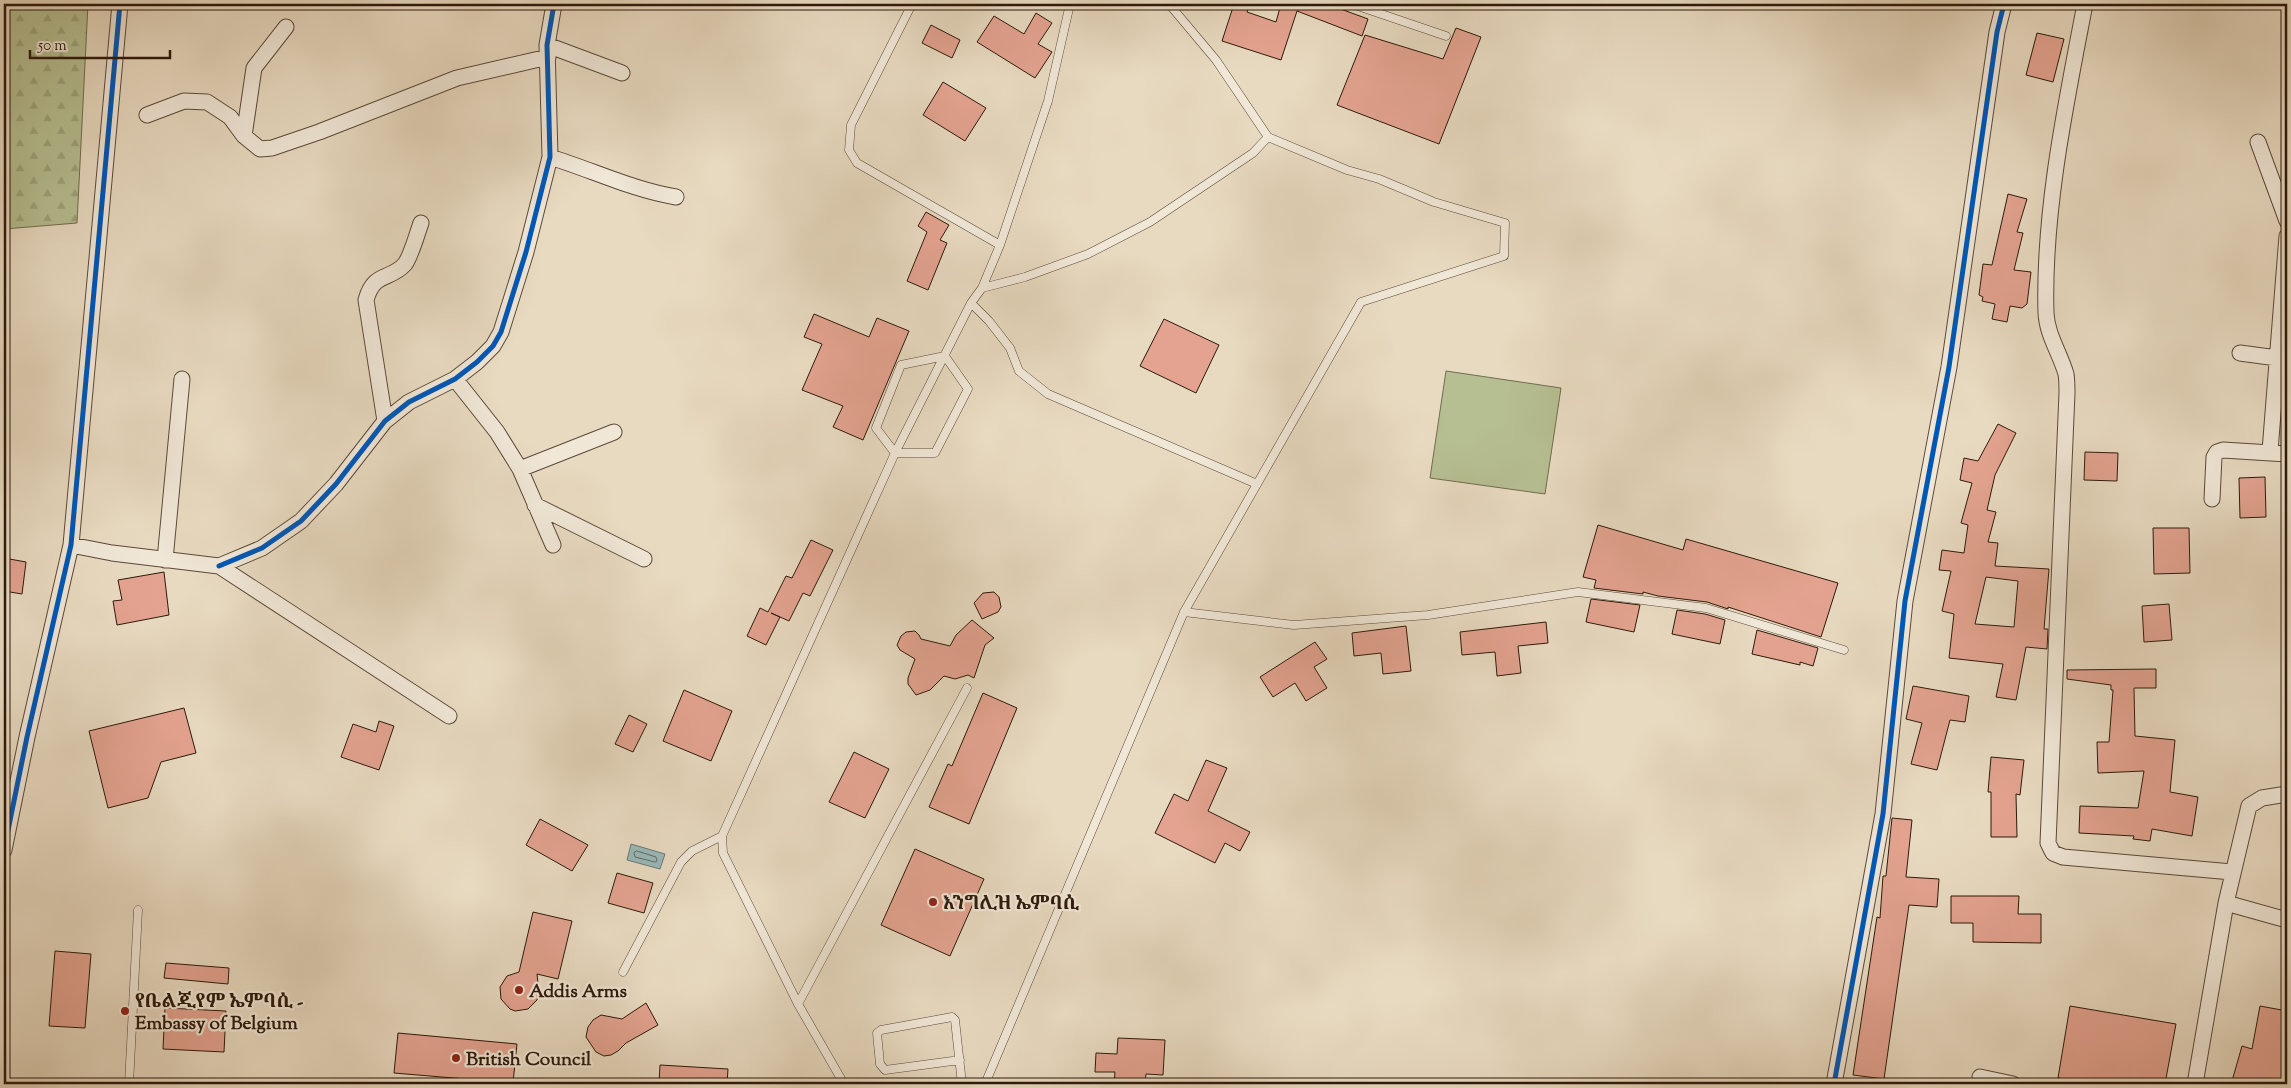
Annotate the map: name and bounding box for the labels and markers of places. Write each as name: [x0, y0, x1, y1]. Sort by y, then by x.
place label: እንግሊዝ ኤምባሲ: [943, 891, 1079, 918]
marker: እንግሊዝ ኤምባሲ: [927, 896, 939, 908]
place label: Addis Arms: [529, 979, 628, 1006]
marker: Addis Arms: [513, 984, 525, 996]
place label: የቤልጂየም ኤምባሲ - Embassy of Belgium: [135, 989, 303, 1038]
marker: የቤልጂየም ኤምባሲ - Embassy of Belgium: [119, 1005, 131, 1017]
place label: British Council: [466, 1047, 592, 1074]
marker: British Council: [450, 1052, 462, 1064]

